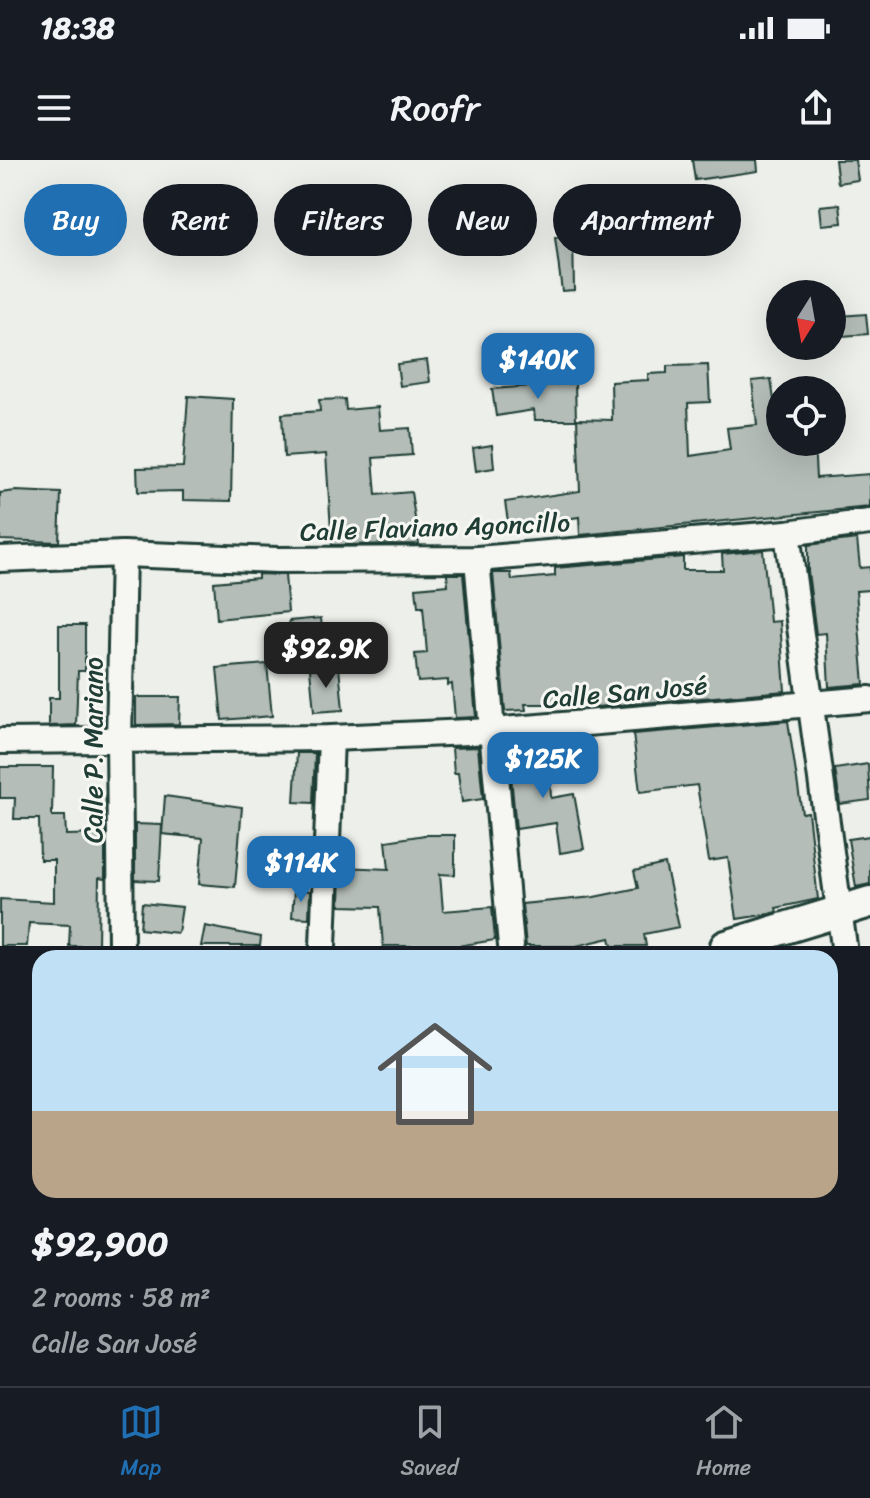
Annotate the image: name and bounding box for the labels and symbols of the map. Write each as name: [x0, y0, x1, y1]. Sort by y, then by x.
north arrow: [766, 280, 846, 360]
pin: $140K: [482, 333, 594, 401]
street label: Calle Flaviano Agoncillo: [299, 499, 571, 555]
pin: $92.9K: [261, 622, 391, 690]
street label: Calle P. Mariano: [70, 657, 116, 843]
street label: Calle San José: [541, 662, 709, 722]
pin: $125K: [487, 732, 599, 800]
pin: $114K: [245, 836, 357, 904]

